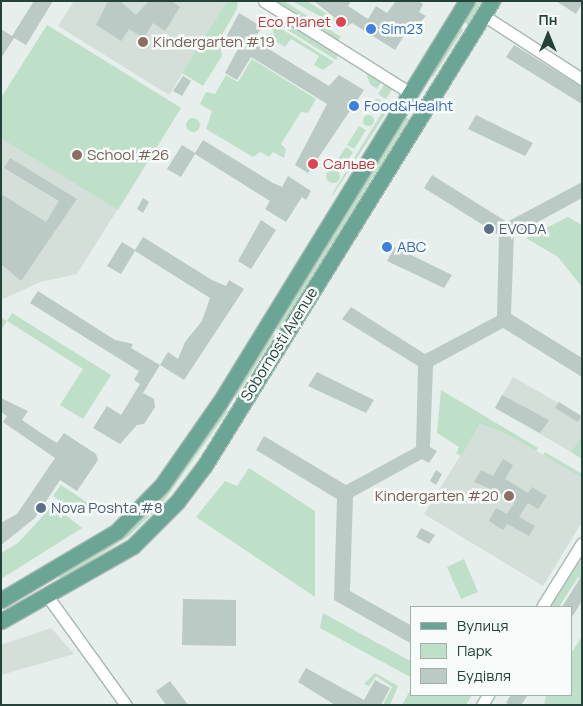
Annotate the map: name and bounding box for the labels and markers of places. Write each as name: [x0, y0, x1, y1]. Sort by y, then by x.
place label: Eco Planet: [258, 13, 331, 31]
marker: Eco Planet: [335, 16, 347, 28]
place label: Sim23: [381, 20, 423, 38]
marker: Sim23: [365, 23, 377, 35]
place label: Kindergarten #19: [153, 33, 275, 51]
marker: Kindergarten #19: [137, 36, 149, 48]
place label: Food&Healht: [364, 97, 453, 115]
marker: Food&Healht: [348, 100, 360, 112]
place label: School #26: [87, 146, 169, 164]
marker: School #26: [71, 149, 83, 161]
place label: Сальве: [323, 155, 375, 173]
marker: Сальве: [307, 158, 319, 170]
place label: EVODA: [499, 220, 546, 238]
marker: EVODA: [483, 223, 495, 235]
place label: АВС: [397, 238, 426, 256]
marker: АВС: [381, 241, 393, 253]
place label: Kindergarten #20: [375, 487, 499, 505]
marker: Kindergarten #20: [503, 490, 515, 502]
place label: Nova Poshta #8: [51, 499, 163, 517]
marker: Nova Poshta #8: [35, 502, 47, 514]

